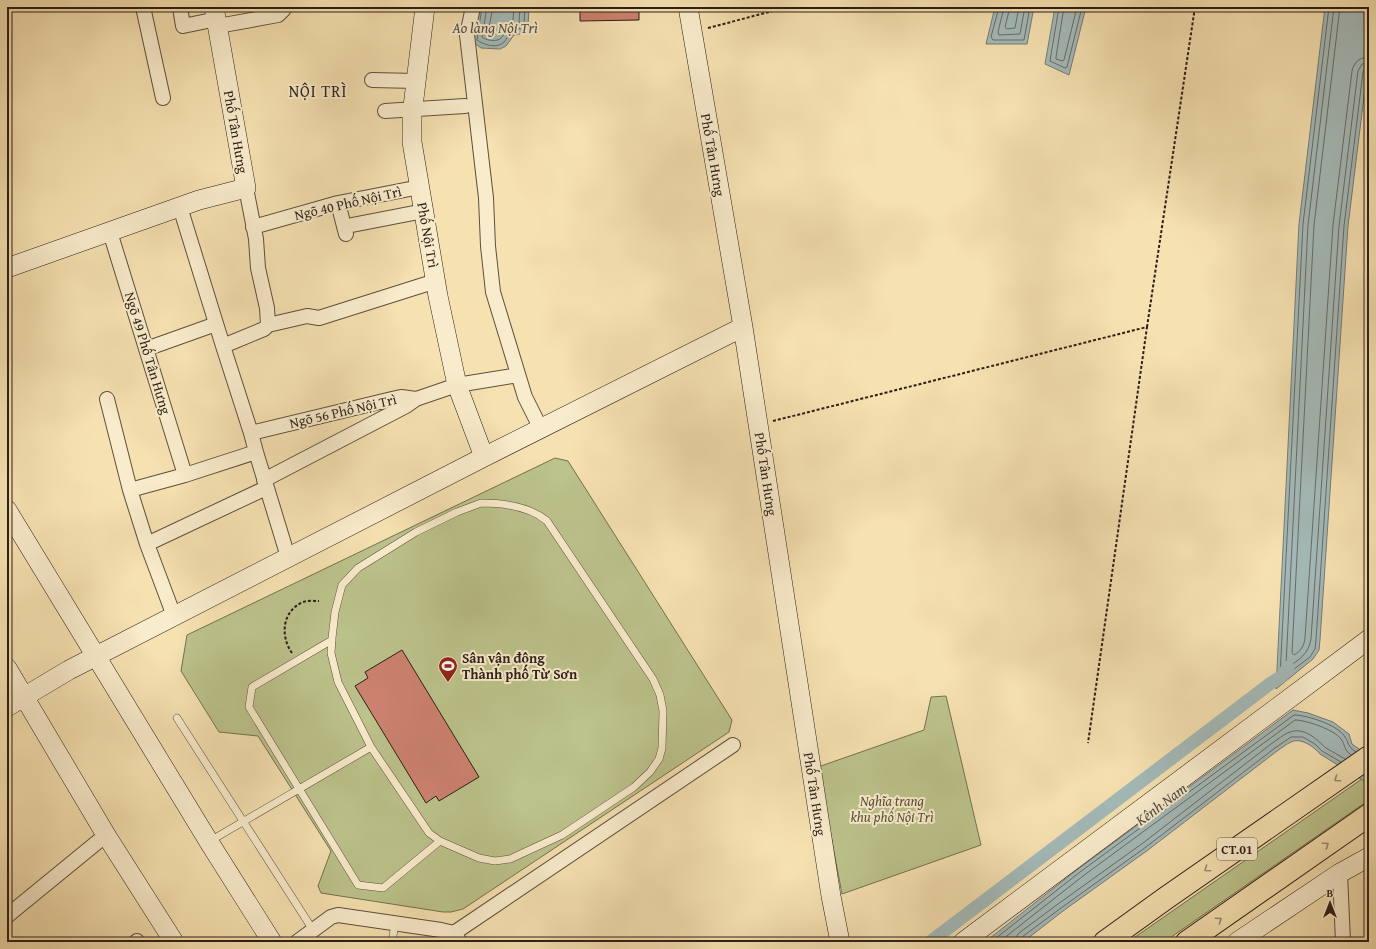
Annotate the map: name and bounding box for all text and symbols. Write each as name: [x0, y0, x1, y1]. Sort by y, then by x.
water label: Ao làng Nội Trì: [451, 17, 538, 38]
district label: NỘI TRÌ: [289, 79, 347, 103]
street label: Phố Tân Hưng: [219, 89, 253, 175]
street label: Phố Tân Hưng: [696, 112, 730, 198]
street label: Ngõ 40 Phố Nội Trì: [292, 181, 404, 225]
street label: Phố Nội Trì: [412, 201, 444, 270]
street label: Ngõ 49 Phố Tân Hưng: [120, 289, 176, 417]
street label: Ngõ 56 Phố Nội Trì: [287, 389, 399, 433]
street label: Phố Tân Hưng: [750, 431, 782, 517]
place label: Sân vận động Thành phố Từ Sơn: [462, 648, 578, 684]
sports icon: Sân vận động Thành phố Từ Sơn: [437, 655, 459, 683]
street label: Phố Tân Hưng: [799, 751, 831, 837]
one-way arrow: [1334, 774, 1341, 782]
water label: Kênh Nam: [1130, 778, 1191, 831]
park label: Nghĩa trang khu phố Nội Trì: [850, 791, 934, 827]
road number: CT.01: [1217, 838, 1257, 860]
one-way arrow: [1322, 842, 1329, 850]
one-way arrow: [1205, 864, 1212, 871]
north arrow: [1310, 883, 1350, 923]
text: B: [1327, 885, 1334, 901]
one-way arrow: [1215, 917, 1222, 925]

